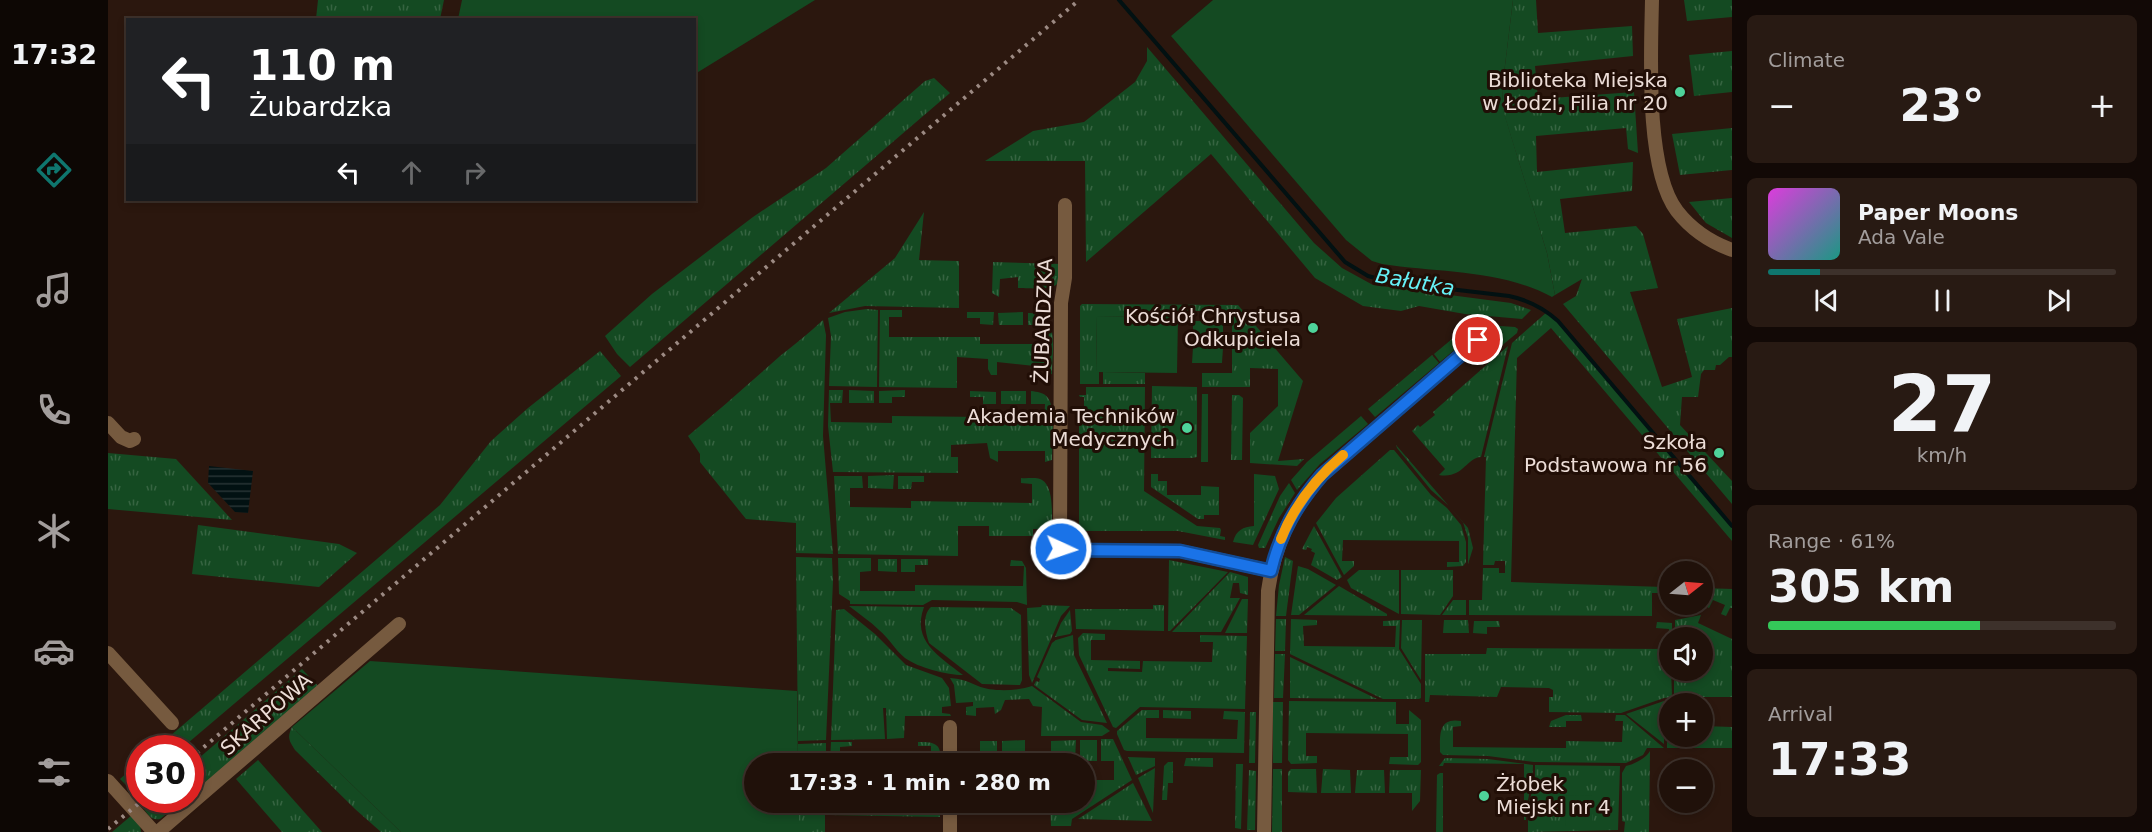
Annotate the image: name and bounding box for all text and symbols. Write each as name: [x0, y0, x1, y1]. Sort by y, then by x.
text: 17:32: [11, 39, 97, 70]
text: 110 m: [249, 41, 395, 90]
icon: left: [150, 42, 228, 120]
text: Climate: [1768, 48, 1845, 72]
place label: Biblioteka Miejska w Łodzi, Filia nr 20: [1482, 68, 1668, 115]
text: 23°: [1899, 79, 1985, 132]
marker: Biblioteka Miejska w Łodzi, Filia nr 20: [1673, 85, 1687, 99]
text: −: [1768, 86, 1796, 125]
text: +: [2088, 86, 2116, 125]
text: Żubardzka: [249, 91, 392, 122]
icon: directions: [33, 149, 75, 191]
icon: left: [332, 156, 365, 189]
icon: ahead: [395, 156, 428, 189]
icon: right: [458, 156, 491, 189]
text: Paper Moons: [1858, 200, 2018, 225]
text: Ada Vale: [1858, 225, 1945, 249]
street label: ŻUBARDZKA: [1029, 258, 1057, 384]
water label: Bałutka: [1374, 263, 1456, 301]
icon: music: [33, 269, 75, 311]
icon: previous: [1810, 284, 1843, 317]
icon: pause: [1926, 284, 1959, 317]
icon: next: [2042, 284, 2075, 317]
place label: Kościół Chrystusa Odkupiciela: [1125, 304, 1301, 351]
pin: [1452, 314, 1503, 365]
marker: Kościół Chrystusa Odkupiciela: [1306, 321, 1320, 335]
icon: arrive: [1461, 323, 1494, 356]
text: 27: [1888, 359, 1996, 449]
icon: phone: [33, 389, 75, 431]
place label: Akademia Techników Medycznych: [967, 404, 1175, 451]
marker: Akademia Techników Medycznych: [1180, 421, 1194, 435]
place label: Szkoła Podstawowa nr 56: [1524, 430, 1707, 477]
text: km/h: [1917, 443, 1967, 467]
marker: Szkoła Podstawowa nr 56: [1712, 446, 1726, 460]
icon: climate: [33, 510, 75, 552]
position arrow: [1029, 517, 1093, 581]
text: Range · 61%: [1768, 529, 1895, 553]
text: 305 km: [1768, 560, 1954, 613]
north arrow: [1659, 561, 1713, 615]
map controls: [1659, 561, 1713, 813]
button: sound: [1659, 627, 1713, 681]
icon: car: [33, 630, 75, 672]
street label: SKARPOWA: [215, 668, 317, 760]
button: +: [1659, 693, 1713, 747]
text: Arrival: [1768, 702, 1833, 726]
text: 17:33: [1768, 733, 1911, 786]
speed limit sign: 30: [126, 735, 204, 813]
icon: filters: [33, 751, 75, 793]
button: −: [1659, 759, 1713, 813]
text: 17:33 · 1 min · 280 m: [788, 770, 1051, 795]
place label: Żłobek Miejski nr 4: [1496, 772, 1611, 819]
marker: Żłobek Miejski nr 4: [1477, 789, 1491, 803]

